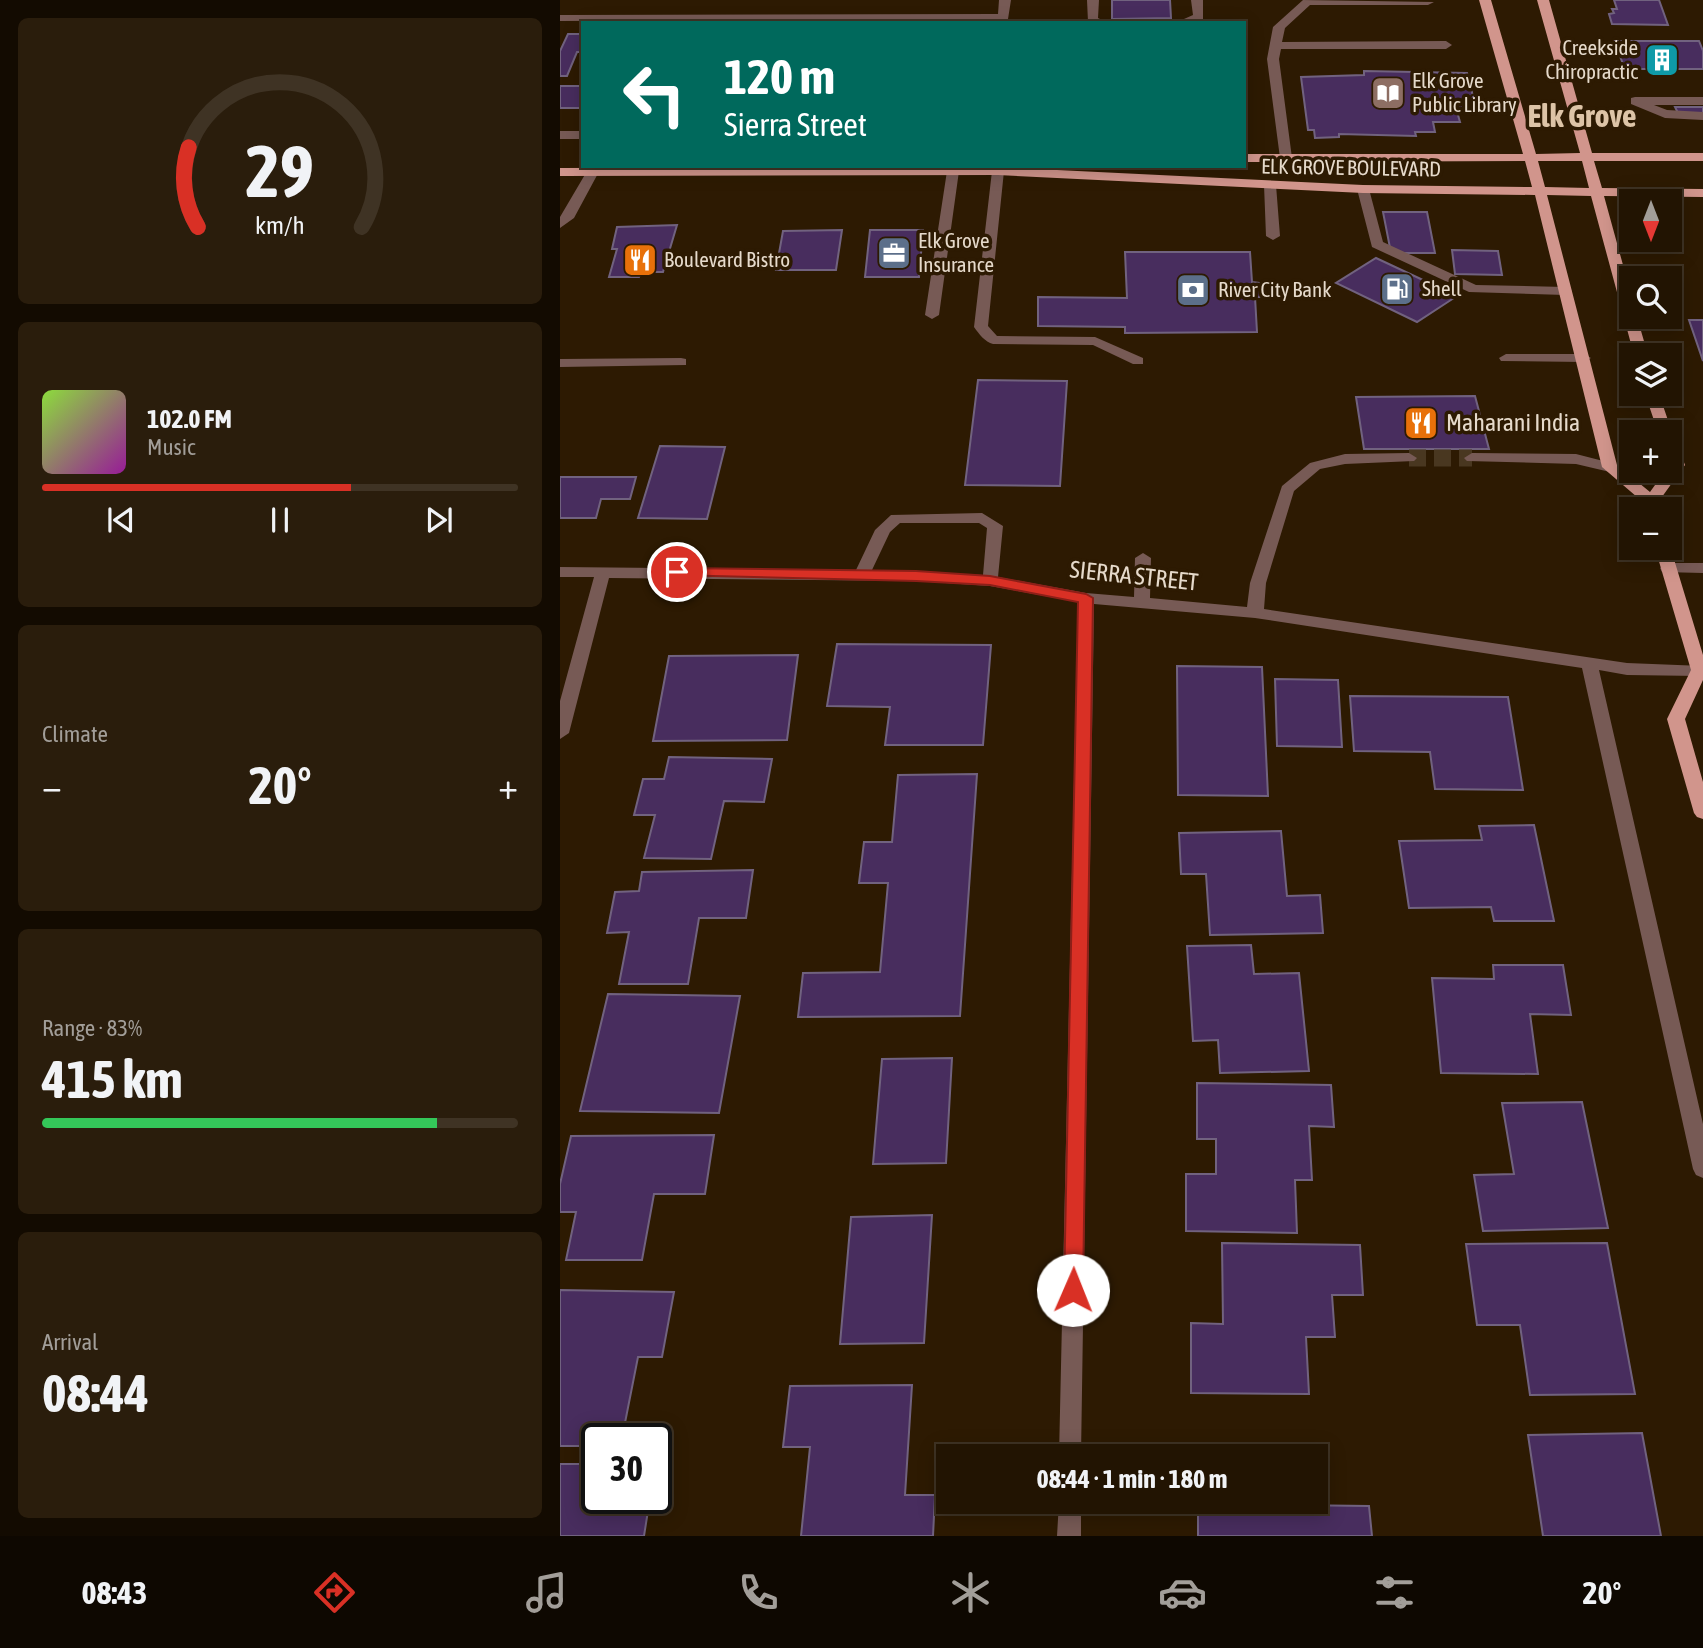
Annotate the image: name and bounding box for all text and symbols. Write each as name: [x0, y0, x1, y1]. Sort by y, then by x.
place label: Creekside Chiropractic: [1546, 35, 1638, 83]
building icon: Creekside Chiropractic: [1643, 41, 1681, 79]
text: 120 m: [724, 48, 835, 104]
icon: left: [609, 49, 700, 140]
place label: Elk Grove Public Library: [1412, 68, 1517, 116]
library icon: Elk Grove Public Library: [1369, 74, 1407, 112]
district label: Elk Grove: [1527, 97, 1637, 134]
text: Sierra Street: [724, 106, 867, 143]
text: 29: [246, 129, 314, 212]
street label: ELK GROVE BOULEVARD: [1261, 153, 1441, 181]
north arrow: [1619, 189, 1682, 252]
map controls: [1619, 189, 1682, 560]
text: km/h: [255, 211, 305, 239]
place label: Elk Grove Insurance: [918, 228, 994, 276]
office icon: Elk Grove Insurance: [875, 234, 913, 272]
restaurant icon: Boulevard Bistro: [621, 241, 659, 279]
place label: Boulevard Bistro: [664, 247, 790, 271]
button: search: [1619, 266, 1682, 329]
fuel station icon: Shell: [1378, 270, 1416, 308]
bank icon: River City Bank: [1174, 271, 1212, 309]
place label: Shell: [1422, 276, 1462, 300]
place label: River City Bank: [1218, 277, 1331, 301]
button: layers: [1619, 343, 1682, 406]
text: 102.0 FM: [147, 404, 232, 434]
restaurant icon: Maharani India: [1402, 404, 1440, 442]
place label: Maharani India: [1446, 409, 1580, 436]
button: +: [1619, 420, 1682, 483]
text: Music: [147, 434, 195, 460]
button: −: [1619, 497, 1682, 560]
icon: previous: [102, 501, 140, 539]
icon: pause: [261, 501, 299, 539]
icon: next: [420, 501, 458, 539]
pin: [647, 542, 707, 602]
icon: arrive: [658, 553, 696, 591]
street label: SIERRA STREET: [1068, 555, 1200, 596]
text: Climate: [42, 721, 108, 747]
text: 20°: [248, 755, 312, 815]
text: −: [42, 764, 62, 807]
text: +: [498, 764, 518, 807]
text: Range · 83%: [42, 1015, 142, 1041]
text: 415 km: [42, 1049, 183, 1109]
position arrow: [1036, 1253, 1110, 1327]
text: Arrival: [42, 1329, 98, 1355]
text: 08:44: [42, 1363, 149, 1423]
speed limit sign: 30: [581, 1423, 672, 1514]
text: 08:44 · 1 min · 180 m: [1037, 1464, 1227, 1494]
icon: directions: [310, 1568, 359, 1617]
icon: music: [522, 1568, 571, 1617]
icon: phone: [734, 1568, 783, 1617]
icon: climate: [946, 1568, 995, 1617]
icon: car: [1158, 1568, 1207, 1617]
icon: filters: [1370, 1568, 1419, 1617]
text: 08:43: [82, 1574, 147, 1611]
text: 20°: [1582, 1574, 1621, 1611]

